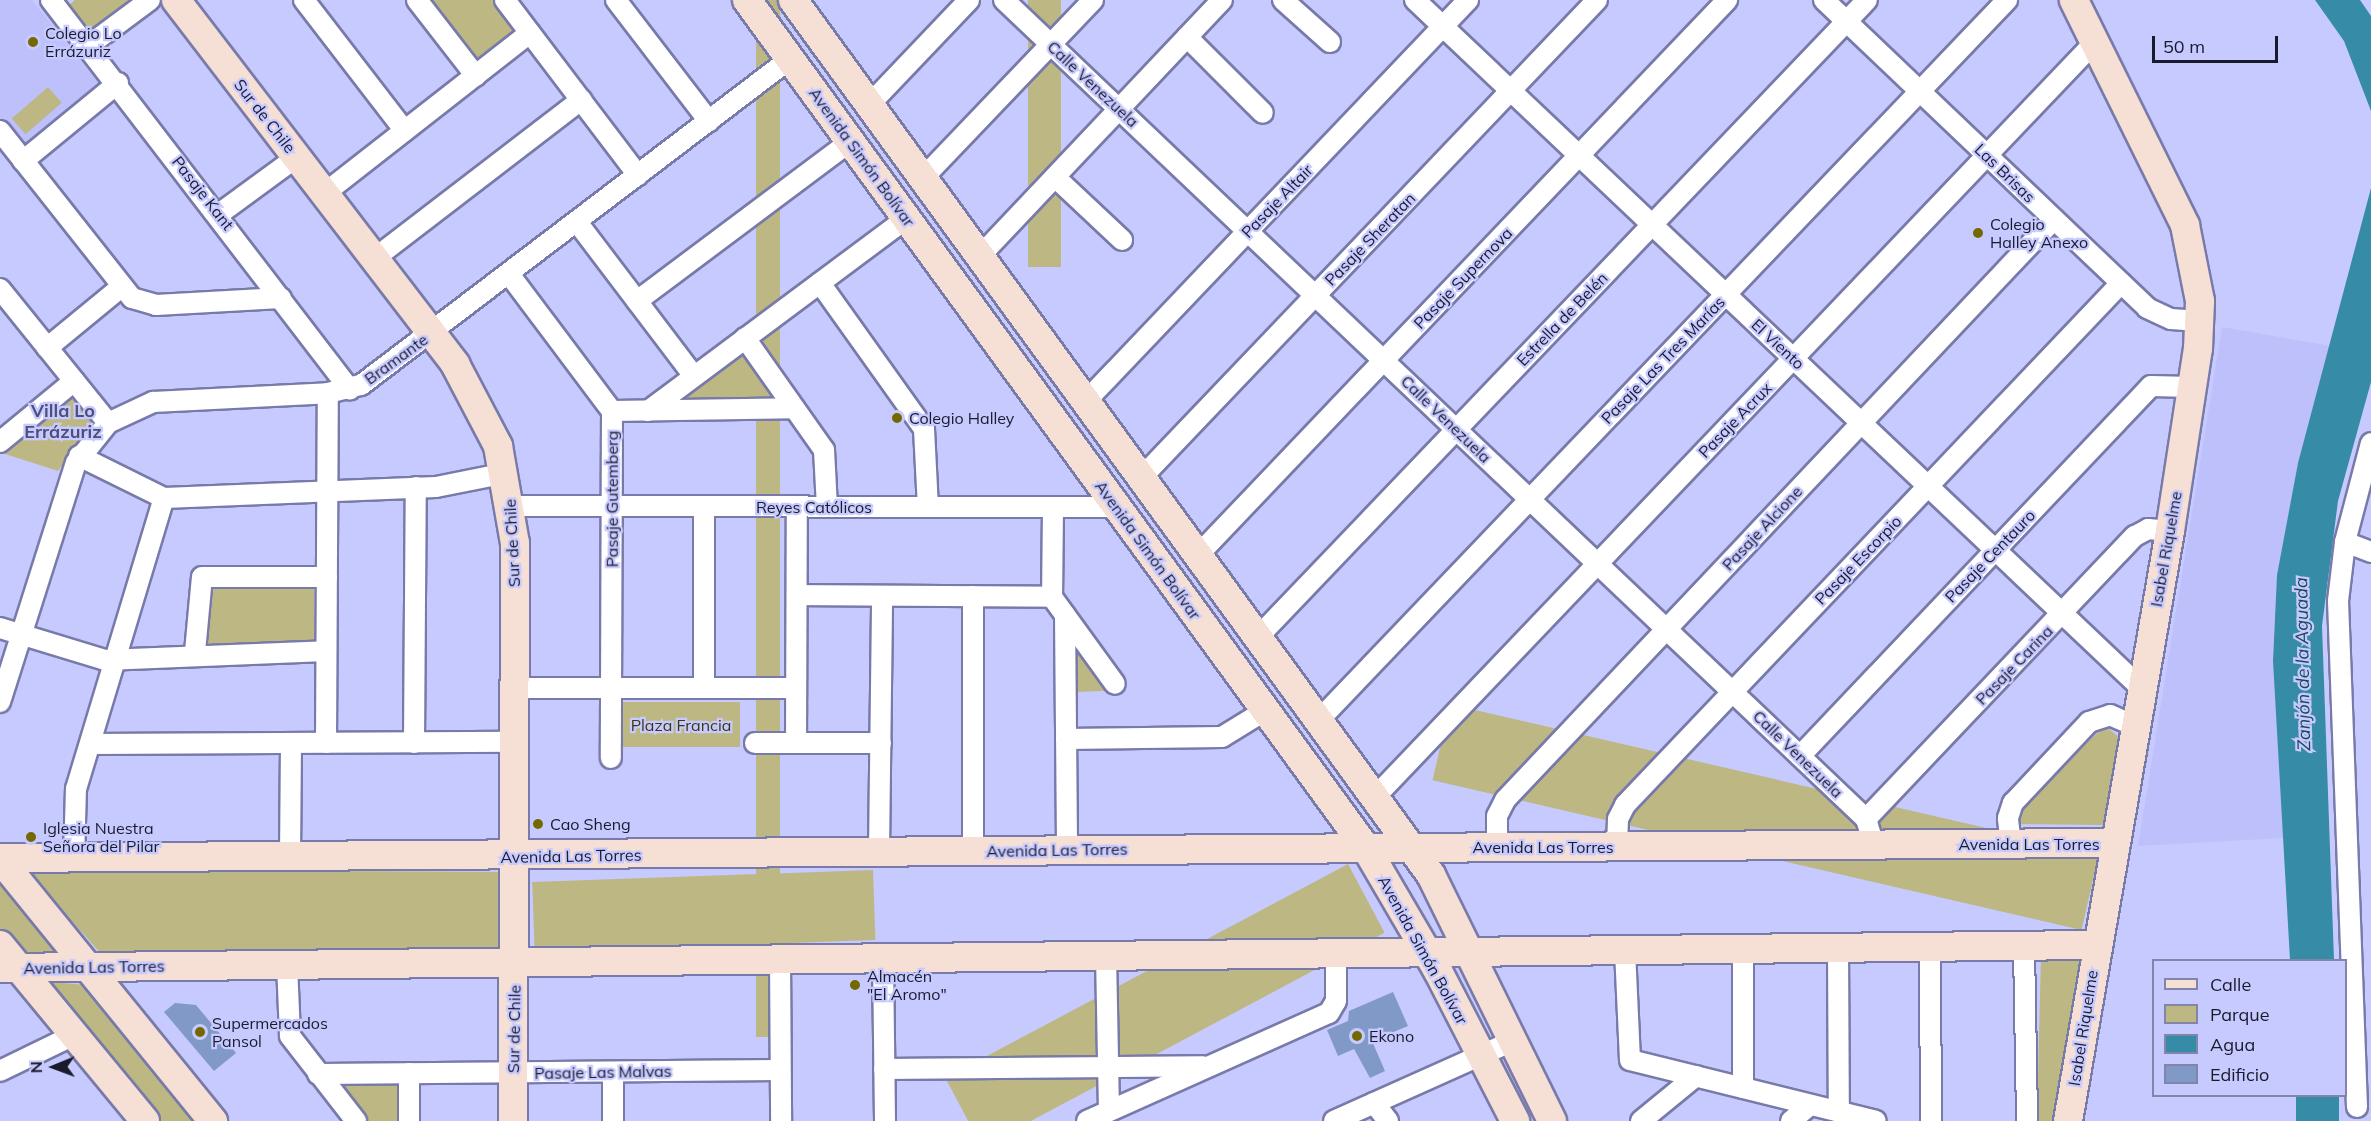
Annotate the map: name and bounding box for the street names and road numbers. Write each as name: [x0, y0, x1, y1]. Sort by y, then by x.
street label: Calle Venezuela: [1044, 37, 1142, 131]
street label: Sur de Chile: [230, 75, 300, 157]
street label: Avenida Simón Bolívar: [805, 84, 919, 230]
street label: Las Brisas: [1971, 140, 2039, 206]
street label: Pasaje Kant: [168, 152, 238, 234]
street label: Pasaje Altair: [1237, 160, 1317, 242]
street label: Pasaje Sheratan: [1321, 189, 1419, 289]
street label: Pasaje Supernova: [1410, 223, 1516, 333]
street label: Estrella de Belén: [1513, 268, 1611, 370]
street label: Pasaje Las Tres Marías: [1597, 292, 1729, 428]
street label: El Viento: [1748, 315, 1808, 373]
street label: Bramante: [361, 330, 431, 388]
street label: Calle Venezuela: [1397, 371, 1495, 467]
street label: Pasaje Acrux: [1694, 378, 1776, 462]
street label: Pasaje Gutemberg: [602, 431, 622, 567]
street label: Avenida Simón Bolívar: [1091, 477, 1205, 623]
street label: Pasaje Alcione: [1718, 482, 1806, 574]
street label: Isabel Riquelme: [2146, 490, 2186, 608]
street label: Reyes Católicos: [756, 497, 872, 517]
street label: Sur de Chile: [500, 498, 524, 588]
street label: Pasaje Centauro: [1941, 506, 2039, 606]
street label: Pasaje Escorpio: [1811, 511, 1905, 609]
street label: Pasaje Carina: [1971, 621, 2057, 709]
street label: Calle Venezuela: [1749, 706, 1847, 802]
street label: Avenida Las Torres: [1958, 834, 2100, 854]
street label: Avenida Las Torres: [1472, 837, 1614, 857]
street label: Avenida Las Torres: [986, 839, 1128, 861]
street label: Avenida Las Torres: [500, 845, 642, 867]
street label: Avenida Simón Bolívar: [1374, 872, 1472, 1028]
street label: Avenida Las Torres: [23, 956, 165, 978]
street label: Isabel Riquelme: [2064, 969, 2102, 1087]
street label: Sur de Chile: [504, 985, 524, 1073]
street label: Pasaje Las Malvas: [534, 1061, 672, 1083]

